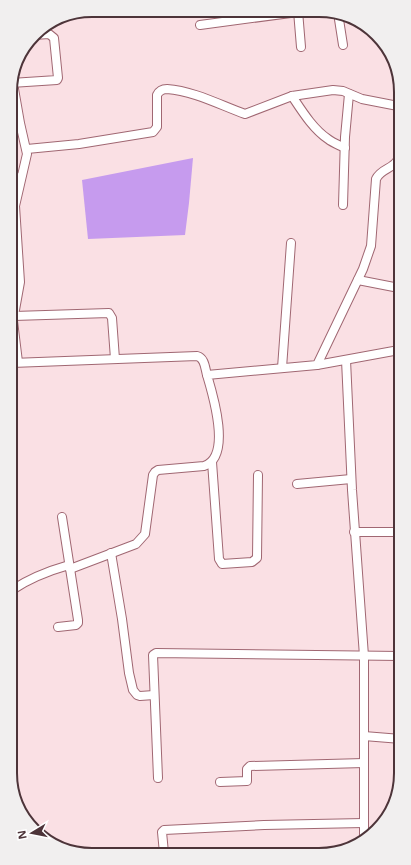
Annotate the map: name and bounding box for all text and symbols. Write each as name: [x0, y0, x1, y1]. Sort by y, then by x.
north arrow: [12, 813, 52, 853]
text: N: [13, 829, 30, 841]

